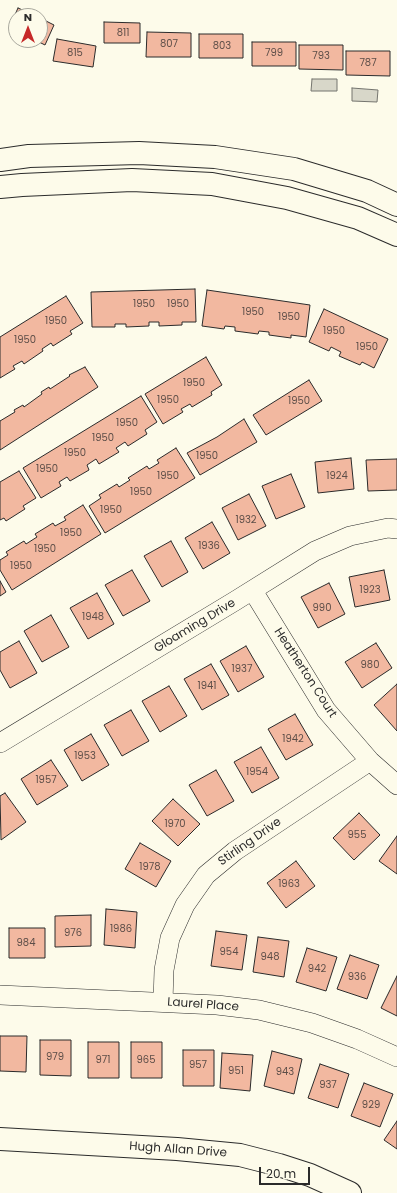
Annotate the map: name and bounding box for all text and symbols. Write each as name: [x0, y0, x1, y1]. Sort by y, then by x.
north arrow: [8, 8, 48, 48]
text: N: [24, 9, 32, 25]
house number: 811: [117, 27, 129, 39]
house number: 807: [160, 38, 178, 50]
house number: 803: [213, 40, 231, 52]
house number: 815: [67, 47, 83, 59]
house number: 799: [265, 47, 283, 59]
house number: 793: [312, 50, 330, 62]
house number: 787: [359, 57, 377, 69]
house number: 1950: [133, 298, 155, 310]
house number: 1950: [167, 298, 189, 310]
house number: 1950: [242, 306, 264, 318]
house number: 1950: [278, 311, 300, 323]
house number: 1950: [45, 315, 67, 327]
house number: 1950: [323, 325, 345, 337]
house number: 1950: [14, 334, 36, 346]
house number: 1950: [356, 341, 378, 353]
house number: 1950: [183, 377, 205, 389]
house number: 1950: [157, 394, 179, 406]
house number: 1950: [288, 395, 310, 407]
house number: 1950: [116, 417, 138, 429]
house number: 1950: [92, 432, 114, 444]
house number: 1950: [64, 447, 86, 459]
house number: 1950: [196, 450, 218, 462]
house number: 1950: [36, 463, 58, 475]
house number: 1950: [157, 470, 179, 482]
house number: 1924: [326, 470, 348, 482]
house number: 1950: [130, 486, 152, 498]
house number: 1950: [100, 504, 122, 516]
house number: 1932: [235, 514, 257, 526]
house number: 1950: [60, 527, 82, 539]
house number: 1936: [198, 540, 220, 552]
house number: 1950: [34, 543, 56, 555]
house number: 1950: [10, 560, 32, 572]
house number: 1923: [359, 584, 381, 596]
street label: Gloaming Drive: [152, 596, 238, 656]
house number: 990: [313, 602, 331, 614]
house number: 1948: [82, 611, 104, 623]
street label: Heatherton Court: [271, 625, 339, 721]
house number: 980: [361, 659, 379, 671]
house number: 1937: [232, 663, 252, 675]
house number: 1941: [198, 680, 216, 692]
house number: 1942: [282, 733, 304, 745]
house number: 1953: [74, 750, 96, 762]
house number: 1954: [246, 766, 268, 778]
house number: 1957: [35, 774, 57, 786]
street label: Stirling Drive: [216, 815, 284, 869]
house number: 1970: [164, 818, 186, 830]
house number: 955: [348, 829, 366, 841]
house number: 1978: [139, 861, 161, 873]
house number: 1963: [278, 878, 300, 890]
house number: 1986: [110, 923, 132, 935]
house number: 976: [64, 927, 82, 939]
house number: 984: [17, 937, 35, 949]
house number: 954: [220, 946, 238, 958]
house number: 948: [261, 951, 279, 963]
house number: 942: [308, 963, 326, 975]
house number: 936: [348, 971, 366, 983]
street label: Laurel Place: [167, 995, 239, 1015]
house number: 979: [46, 1051, 64, 1063]
house number: 971: [96, 1054, 110, 1066]
house number: 965: [137, 1054, 155, 1066]
house number: 957: [189, 1059, 207, 1071]
house number: 951: [228, 1065, 244, 1077]
house number: 943: [276, 1066, 294, 1078]
house number: 937: [319, 1079, 337, 1091]
house number: 929: [362, 1099, 380, 1111]
street label: Hugh Allan Drive: [129, 1139, 227, 1161]
scale bar: [261, 1159, 312, 1185]
text: 20 m: [266, 1165, 296, 1182]

